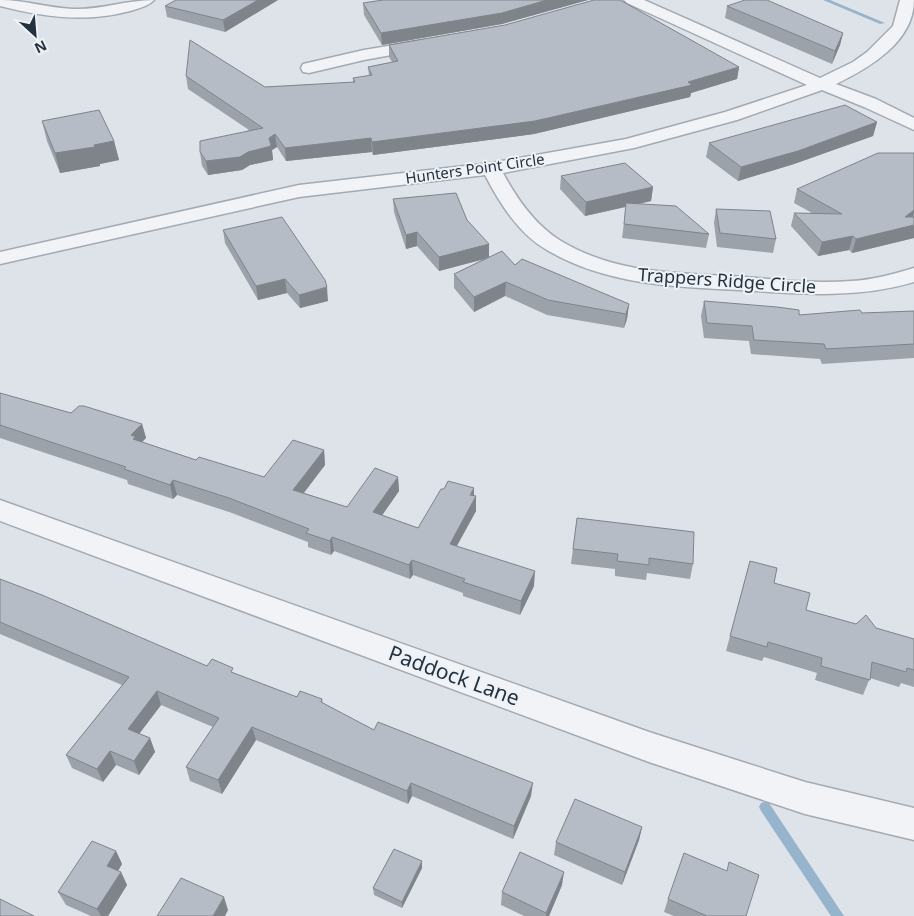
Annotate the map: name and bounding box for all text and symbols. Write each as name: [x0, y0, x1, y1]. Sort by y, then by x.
north arrow: [10, 10, 60, 60]
text: N: [32, 36, 50, 58]
street label: Hunters Point Circle: [404, 148, 546, 188]
street label: Trappers Ridge Circle: [637, 262, 817, 298]
street label: Paddock Lane: [385, 638, 524, 712]

